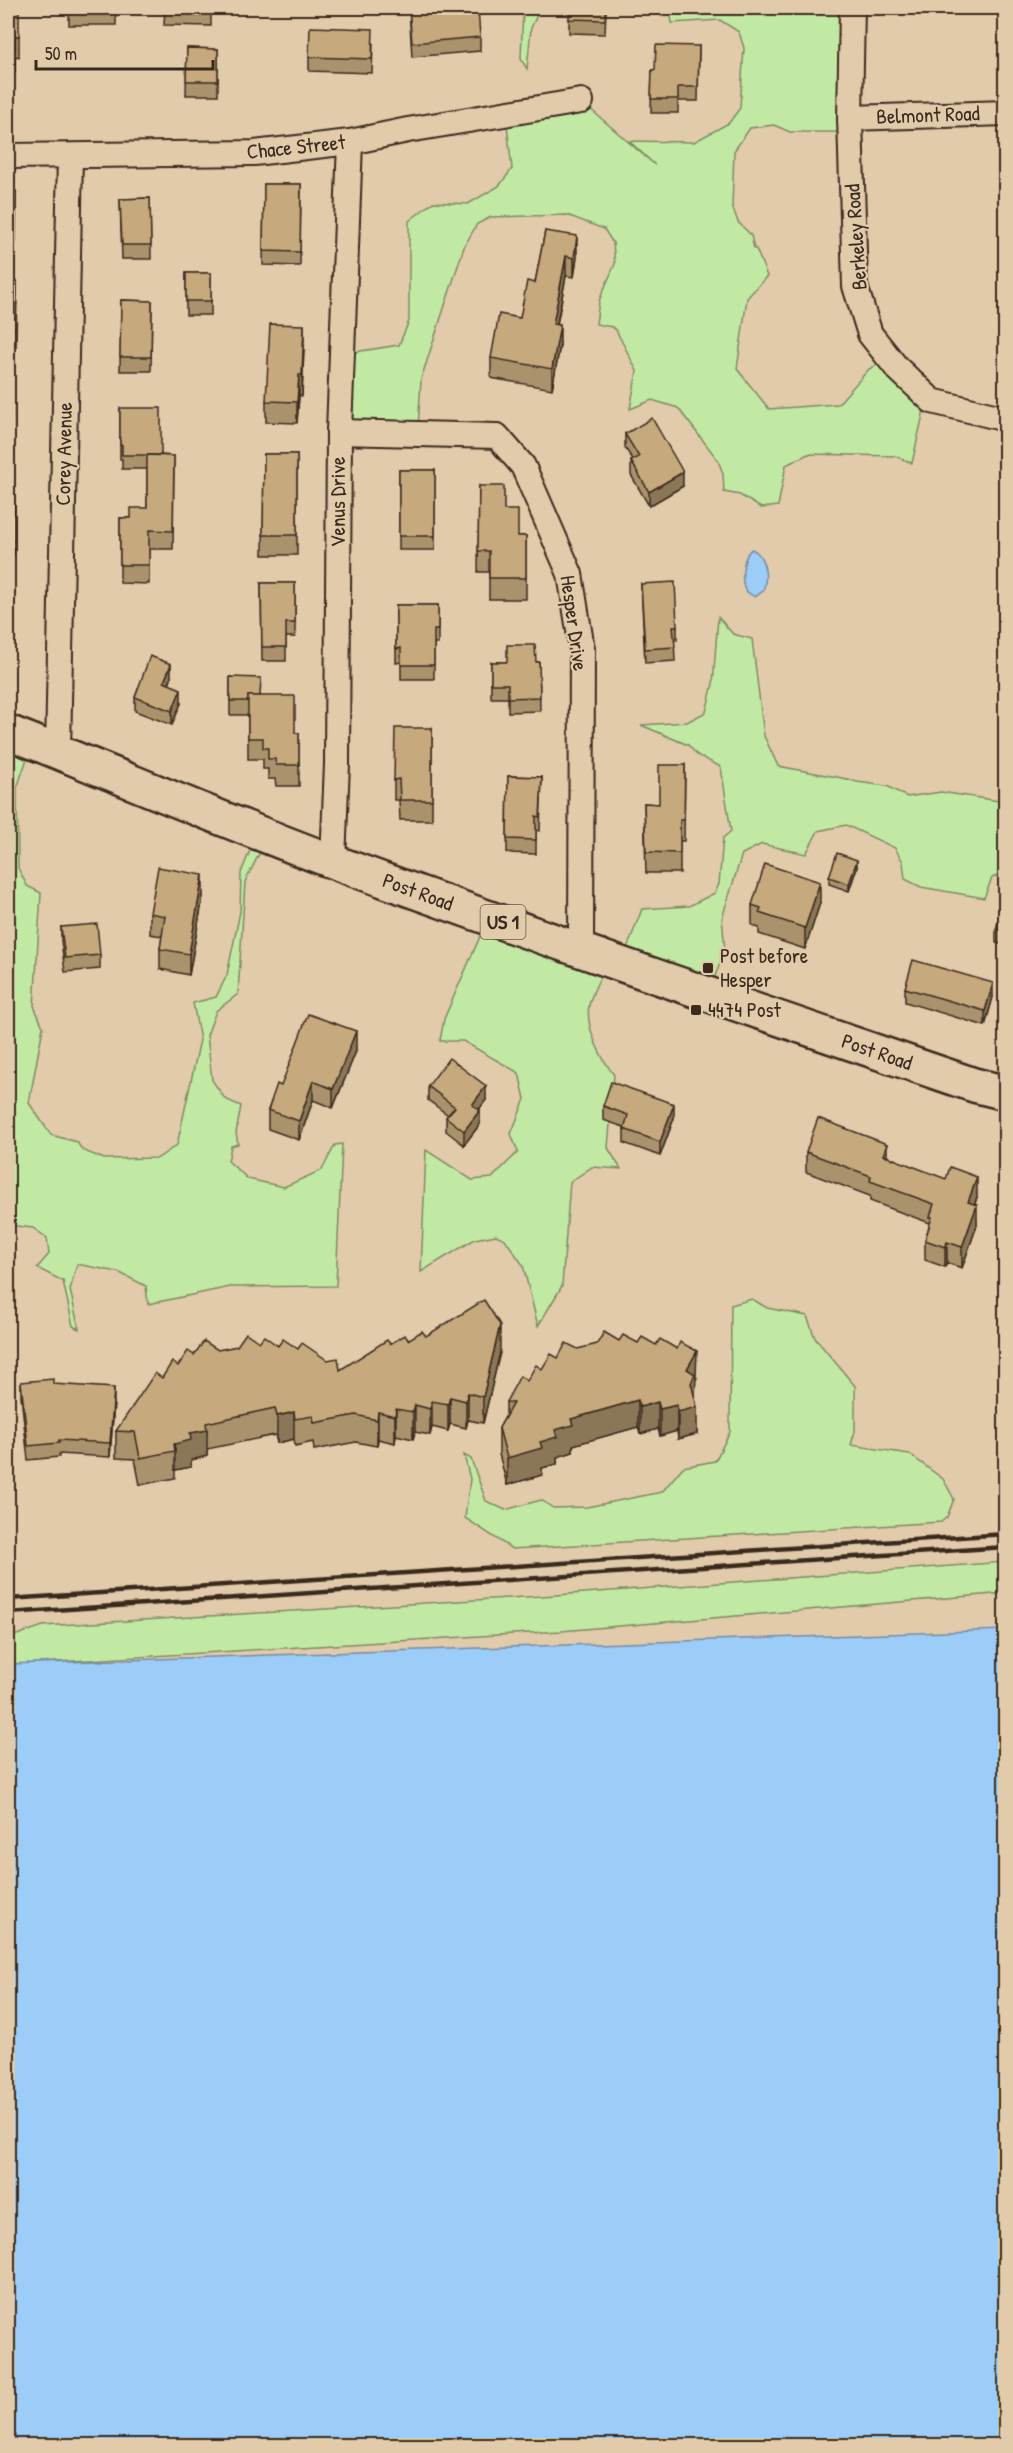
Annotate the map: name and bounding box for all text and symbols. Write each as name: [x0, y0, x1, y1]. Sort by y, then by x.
scale bar: [36, 33, 213, 71]
text: 50 m: [45, 41, 77, 66]
street label: Belmont Road: [876, 98, 980, 131]
street label: Chace Street: [245, 127, 347, 166]
street label: Berkeley Road: [837, 183, 874, 291]
street label: Corey Avenue: [48, 402, 79, 506]
street label: Venus Drive: [323, 457, 352, 547]
street label: Hesper Drive: [553, 573, 596, 673]
street label: Post Road: [379, 865, 457, 918]
road number: US 1: [480, 905, 526, 939]
place label: Post before Hesper: [720, 941, 808, 994]
marker: Post before Hesper: [701, 961, 715, 975]
place label: 4474 Post: [708, 995, 781, 1024]
marker: 4474 Post: [689, 1003, 703, 1017]
street label: Post Road: [838, 1026, 916, 1077]

